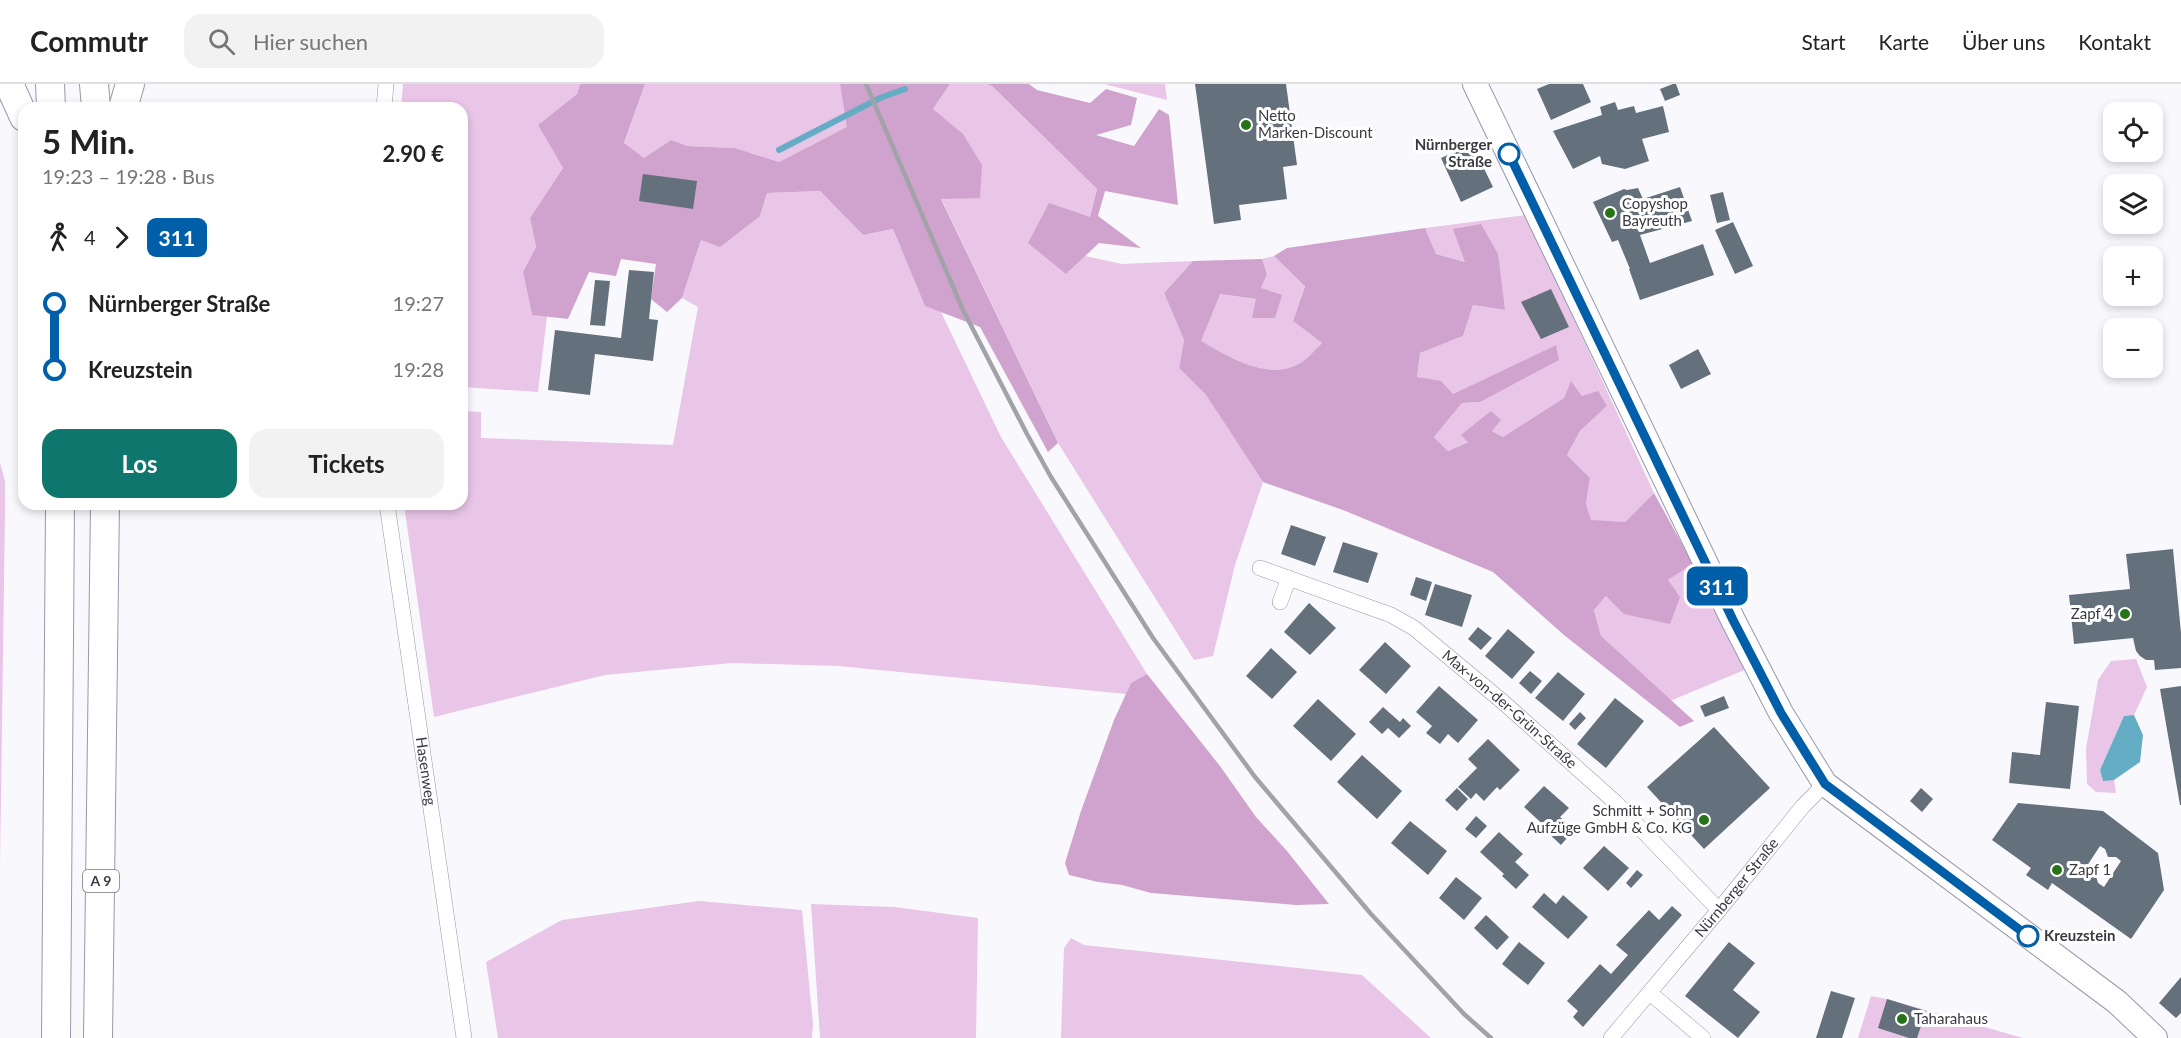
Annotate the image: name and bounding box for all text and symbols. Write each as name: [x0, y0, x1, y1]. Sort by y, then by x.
search box: [184, 14, 604, 68]
text: Commutr: [30, 24, 148, 58]
icon: search: [205, 25, 238, 58]
text: Hier suchen: [253, 28, 368, 55]
text: Start: [1801, 29, 1846, 54]
text: Karte: [1879, 29, 1929, 54]
text: Über uns: [1962, 29, 2045, 54]
text: Kontakt: [2078, 29, 2151, 54]
map controls: [2103, 102, 2163, 378]
button: locate: [2103, 102, 2163, 162]
place label: Netto Marken-Discount: [1258, 106, 1373, 141]
marker: Netto Marken-Discount: [1239, 118, 1253, 132]
text: 5 Min.: [42, 121, 135, 161]
place label: Nürnberger Straße: [1415, 135, 1492, 170]
text: 2.90 €: [382, 140, 444, 167]
marker: Nürnberger Straße: [1498, 143, 1520, 165]
text: 19:23 – 19:28 · Bus: [42, 164, 215, 188]
button: layers: [2103, 174, 2163, 234]
place label: Copyshop Bayreuth: [1622, 194, 1688, 229]
marker: Copyshop Bayreuth: [1603, 206, 1617, 220]
icon: walk: [42, 221, 75, 254]
icon: forward: [105, 221, 138, 254]
text: 4: [84, 225, 96, 249]
text: 311: [159, 225, 195, 250]
button: +: [2103, 246, 2163, 306]
text: Nürnberger Straße: [88, 290, 270, 317]
text: 19:27: [393, 291, 444, 315]
button: −: [2103, 318, 2163, 378]
text: Kreuzstein: [88, 356, 193, 383]
text: 19:28: [393, 357, 444, 381]
button: Los: [42, 429, 237, 498]
button: Tickets: [249, 429, 444, 498]
line badge: 311: [1682, 566, 1752, 606]
text: 311: [1699, 574, 1735, 599]
place label: Zapf 4: [2071, 604, 2113, 622]
marker: Zapf 4: [2118, 607, 2132, 621]
street label: Max-von-der-Grün-Straße: [1439, 645, 1581, 772]
street label: Hasenweg: [413, 736, 440, 807]
place label: Schmitt + Sohn Aufzüge GmbH & Co. KG: [1527, 801, 1692, 836]
marker: Schmitt + Sohn Aufzüge GmbH & Co. KG: [1697, 813, 1711, 827]
street label: Nürnberger Straße: [1690, 834, 1782, 940]
place label: Zapf 1: [2069, 860, 2111, 878]
marker: Zapf 1: [2050, 863, 2064, 877]
road number: A 9: [83, 870, 119, 892]
marker: Kreuzstein: [2017, 925, 2039, 947]
place label: Kreuzstein: [2044, 926, 2115, 944]
place label: Taharahaus: [1914, 1009, 1988, 1027]
marker: Taharahaus: [1895, 1012, 1909, 1026]

